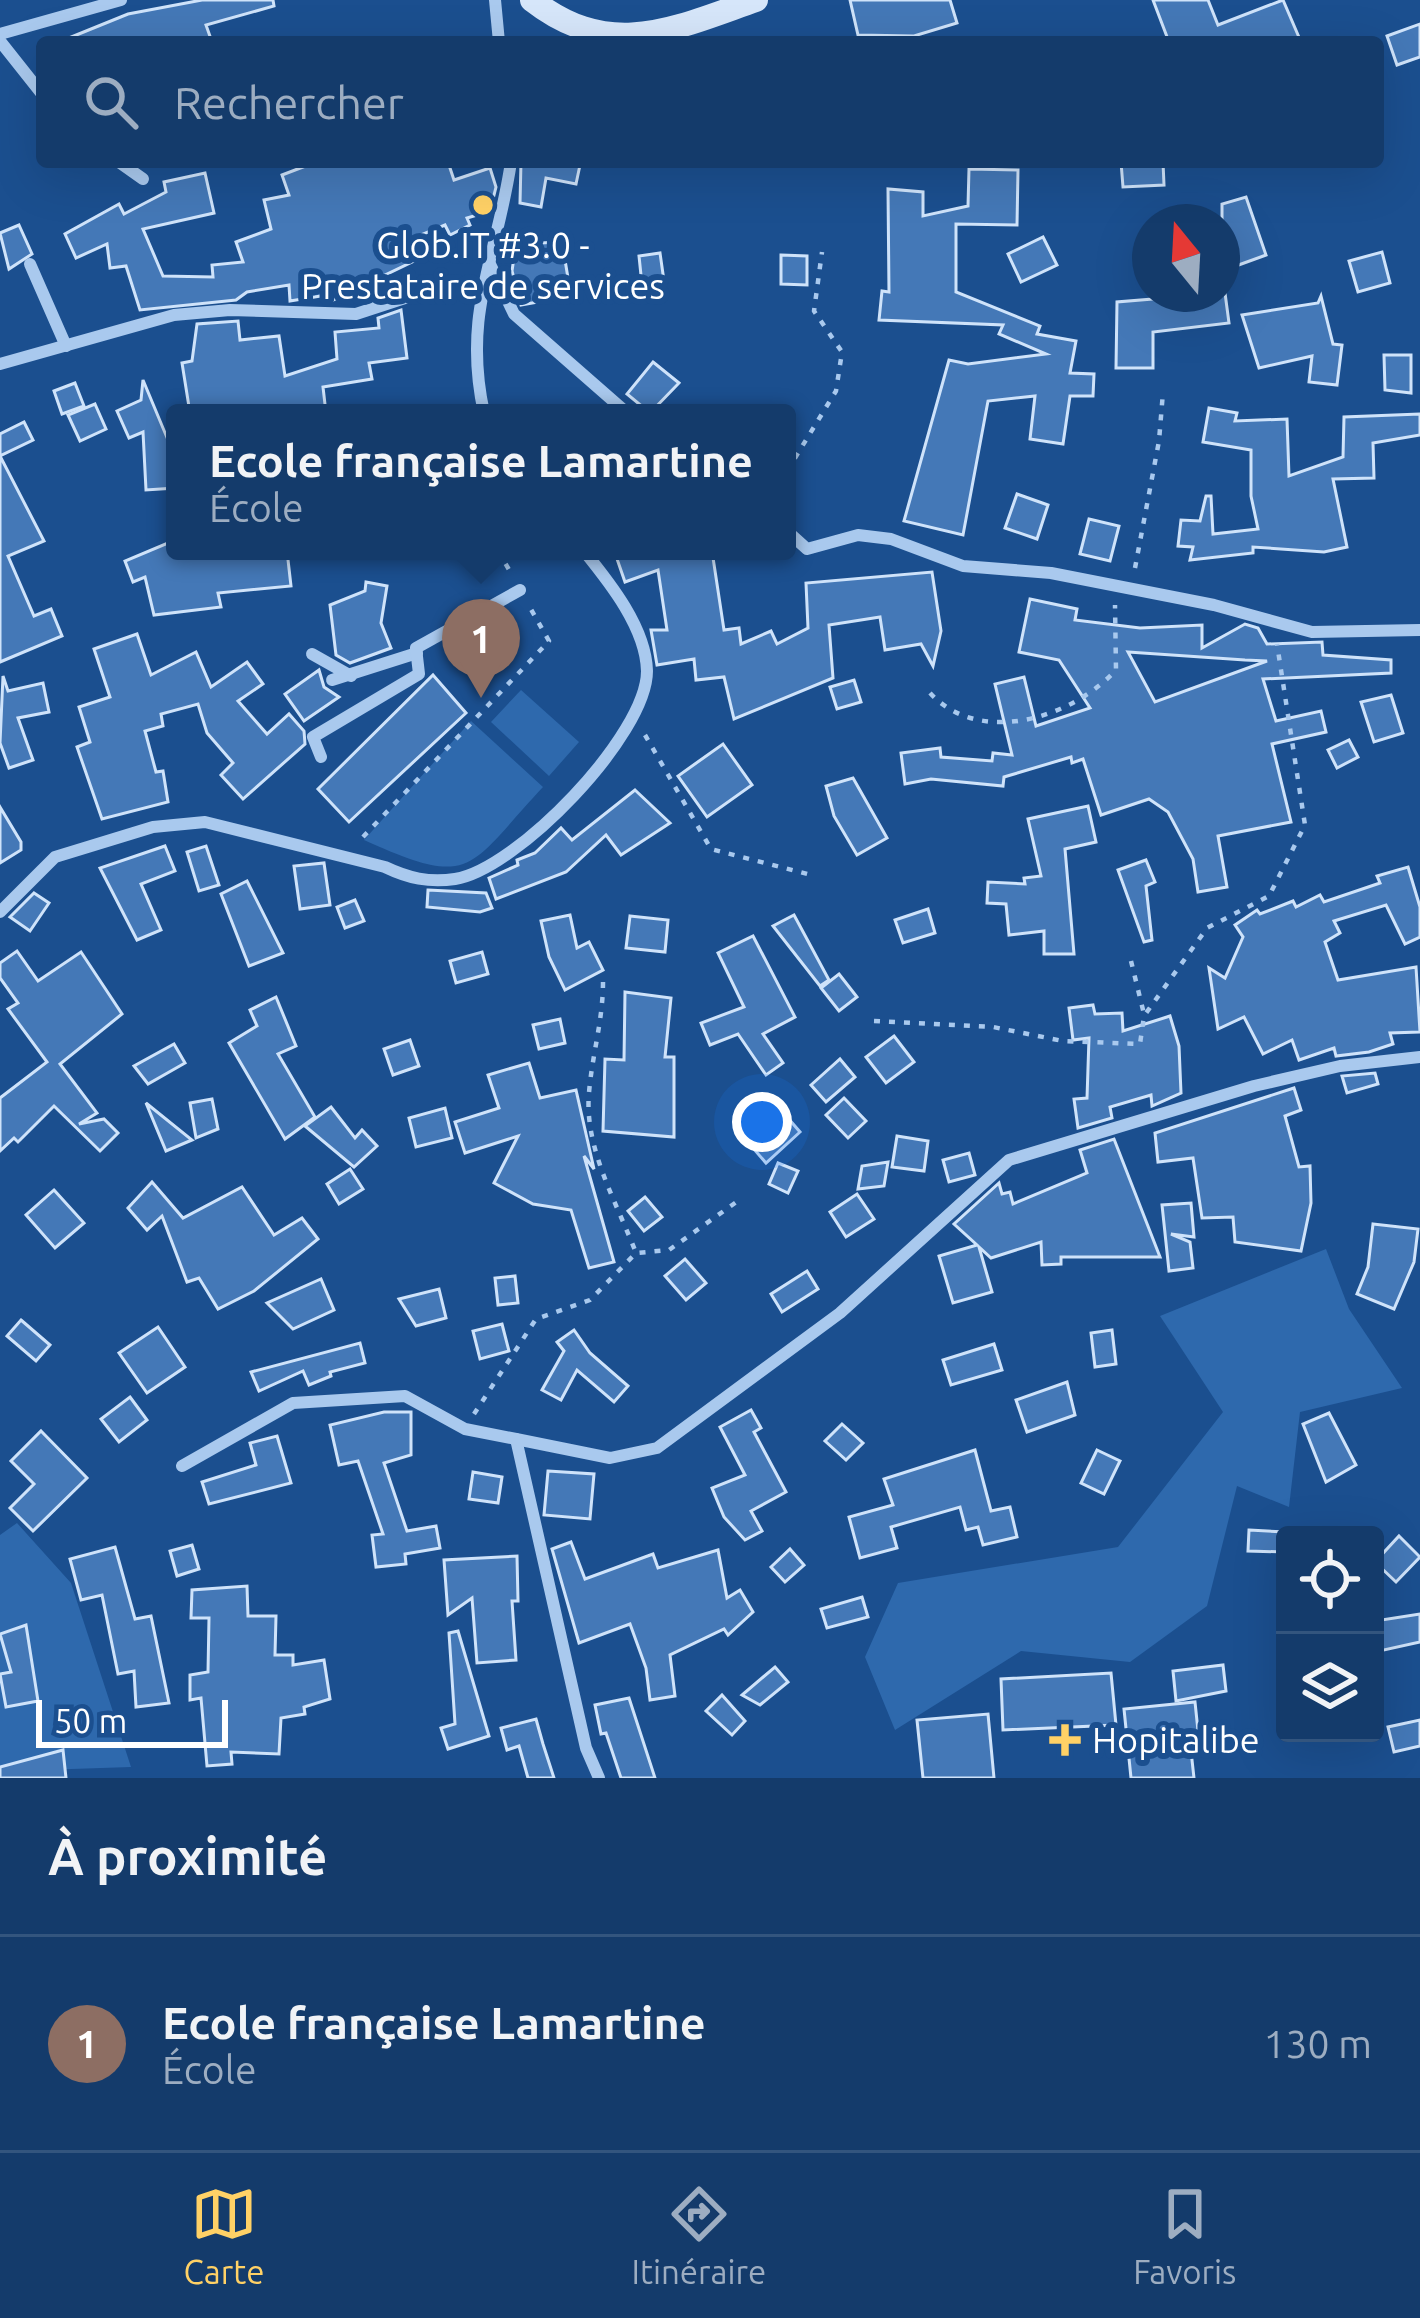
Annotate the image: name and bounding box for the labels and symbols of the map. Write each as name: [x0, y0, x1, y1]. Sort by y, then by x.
marker: Glob.IT #3.0 - Prestataire de services: [470, 192, 496, 218]
north arrow: [1132, 204, 1240, 312]
place label: Glob.IT #3.0 - Prestataire de services: [301, 224, 665, 306]
pin: 1: [442, 599, 520, 698]
your location: [732, 1092, 792, 1152]
scale bar: [36, 1694, 228, 1747]
place label: Hopitalibe: [1092, 1719, 1260, 1760]
marker: Hopitalibe: [1049, 1724, 1081, 1756]

